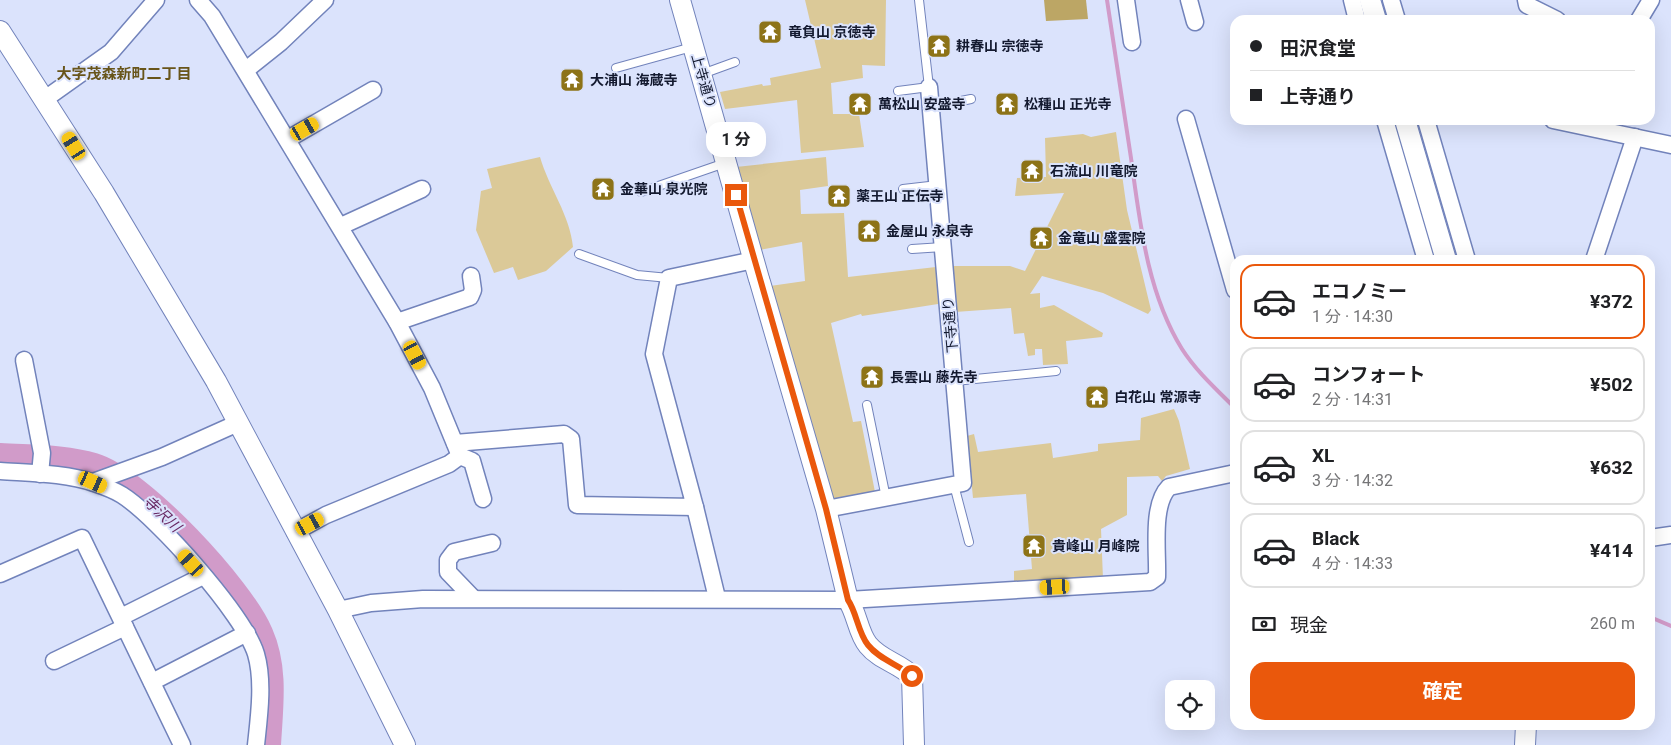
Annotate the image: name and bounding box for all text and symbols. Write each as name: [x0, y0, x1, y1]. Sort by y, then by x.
temple icon: 竜負山 京徳寺: [757, 19, 783, 45]
place label: 竜負山 京徳寺: [788, 24, 875, 40]
temple icon: 耕春山 宗徳寺: [926, 33, 952, 59]
text: 田沢食堂: [1280, 37, 1356, 60]
place label: 耕春山 宗徳寺: [956, 38, 1043, 54]
street label: 上寺通り: [689, 52, 719, 110]
district label: 大字茂森新町二丁目: [56, 65, 192, 83]
temple icon: 大浦山 海蔵寺: [559, 67, 585, 93]
place label: 大浦山 海蔵寺: [590, 72, 677, 88]
text: 上寺通り: [1280, 85, 1356, 108]
temple icon: 萬松山 安盛寺: [847, 91, 873, 117]
temple icon: 松種山 正光寺: [994, 91, 1020, 117]
place label: 萬松山 安盛寺: [878, 96, 965, 112]
place label: 松種山 正光寺: [1024, 96, 1111, 112]
car: [288, 115, 321, 143]
callout: 1 分: [706, 122, 766, 158]
car: [59, 129, 88, 163]
text: 1 分: [721, 130, 751, 149]
temple icon: 石流山 川竜院: [1019, 158, 1045, 184]
place label: 石流山 川竜院: [1050, 163, 1137, 179]
temple icon: 金華山 泉光院: [590, 176, 616, 202]
place label: 金華山 泉光院: [620, 181, 707, 197]
temple icon: 薬王山 正伝寺: [826, 183, 852, 209]
route end: [725, 184, 747, 206]
place label: 薬王山 正伝寺: [856, 188, 943, 204]
temple icon: 金屋山 永泉寺: [856, 218, 882, 244]
place label: 金屋山 永泉寺: [886, 223, 973, 239]
temple icon: 金竜山 盛雲院: [1028, 225, 1054, 251]
place label: 金竜山 盛雲院: [1058, 230, 1145, 246]
icon: car: [1252, 279, 1297, 324]
text: エコノミー: [1312, 280, 1407, 303]
text: ¥372: [1590, 290, 1633, 313]
street label: 下寺通り: [940, 296, 960, 354]
text: 1 分 · 14:30: [1312, 307, 1393, 326]
car: [401, 338, 428, 372]
icon: car: [1252, 362, 1297, 407]
text: コンフォート: [1312, 363, 1425, 386]
temple icon: 長雲山 藤先寺: [859, 364, 885, 390]
place label: 長雲山 藤先寺: [890, 369, 977, 385]
text: ¥502: [1590, 373, 1633, 396]
temple icon: 白花山 常源寺: [1084, 384, 1110, 410]
place label: 白花山 常源寺: [1114, 389, 1201, 405]
text: 2 分 · 14:31: [1312, 390, 1393, 409]
text: XL: [1312, 444, 1334, 467]
icon: car: [1252, 445, 1297, 490]
text: ¥632: [1590, 456, 1633, 479]
car: [76, 469, 109, 495]
text: 3 分 · 14:32: [1312, 471, 1393, 490]
water label: 寺沢川: [139, 492, 186, 537]
car: [293, 510, 326, 538]
text: Black: [1312, 527, 1359, 550]
icon: car: [1252, 528, 1297, 573]
temple icon: 貴峰山 月峰院: [1021, 533, 1047, 559]
place label: 貴峰山 月峰院: [1052, 538, 1139, 554]
text: ¥414: [1590, 539, 1633, 562]
car: [175, 547, 206, 579]
text: 4 分 · 14:33: [1312, 554, 1393, 573]
car: [1039, 579, 1070, 595]
icon: cash: [1250, 610, 1278, 638]
text: 現金: [1290, 614, 1328, 637]
text: 260 m: [1590, 614, 1635, 633]
button: 確定: [1250, 662, 1635, 720]
route start: [901, 665, 923, 687]
map controls: [1165, 680, 1215, 730]
button: locate: [1165, 680, 1215, 730]

